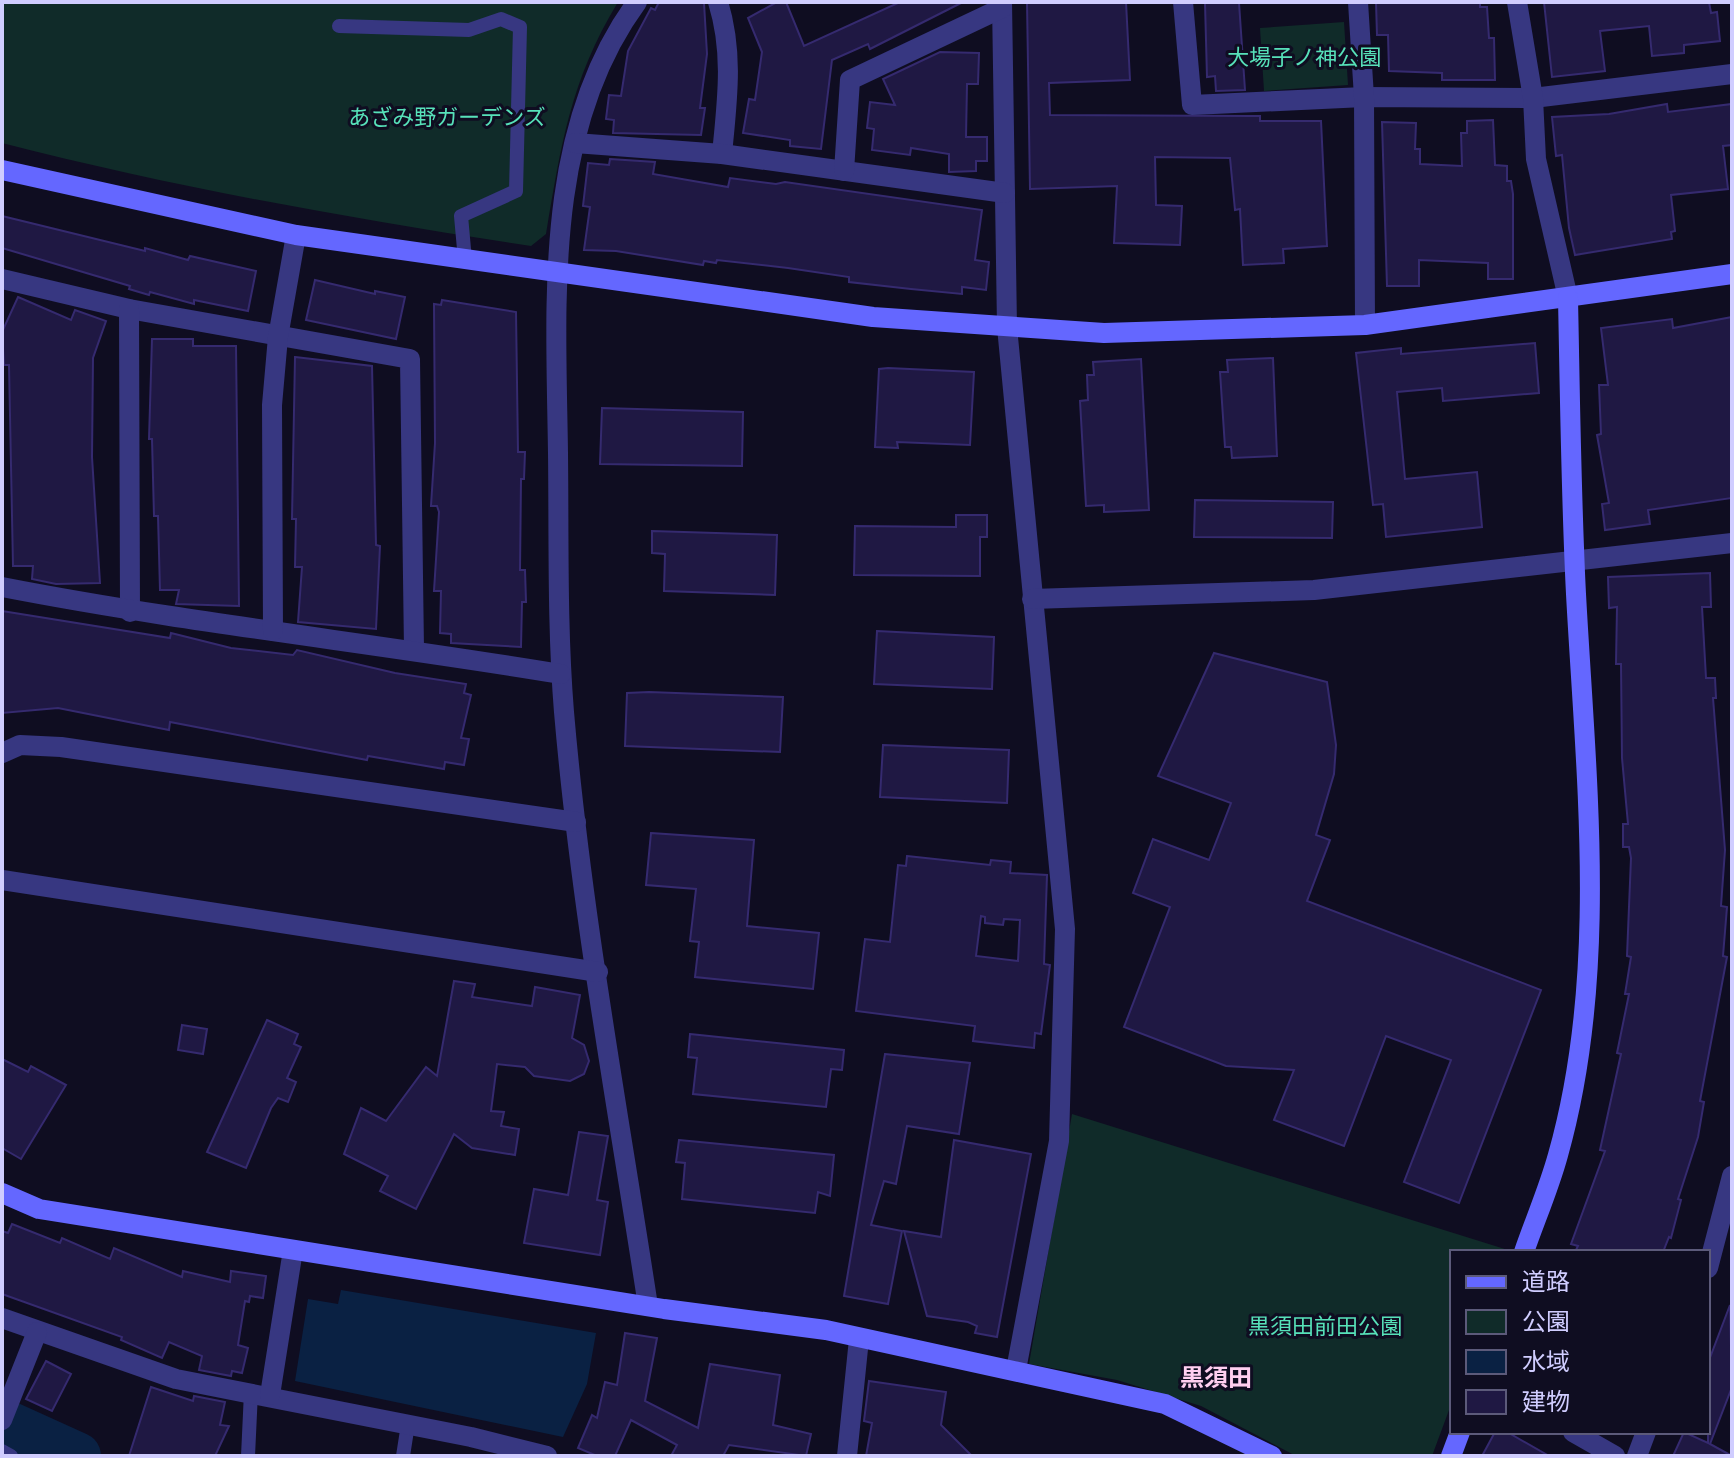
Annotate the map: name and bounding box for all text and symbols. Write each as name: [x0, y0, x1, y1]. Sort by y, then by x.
park label: 大場子ノ神公園: [1227, 43, 1381, 70]
park label: あざみ野ガーデンズ: [348, 103, 546, 130]
legend: [1450, 1250, 1710, 1434]
text: 道路: [1522, 1266, 1570, 1295]
text: 公園: [1522, 1306, 1570, 1335]
park label: 黒須田前田公園: [1248, 1312, 1402, 1339]
text: 水域: [1522, 1346, 1570, 1375]
district label: 黒須田: [1180, 1362, 1252, 1391]
text: 建物: [1522, 1386, 1570, 1415]

